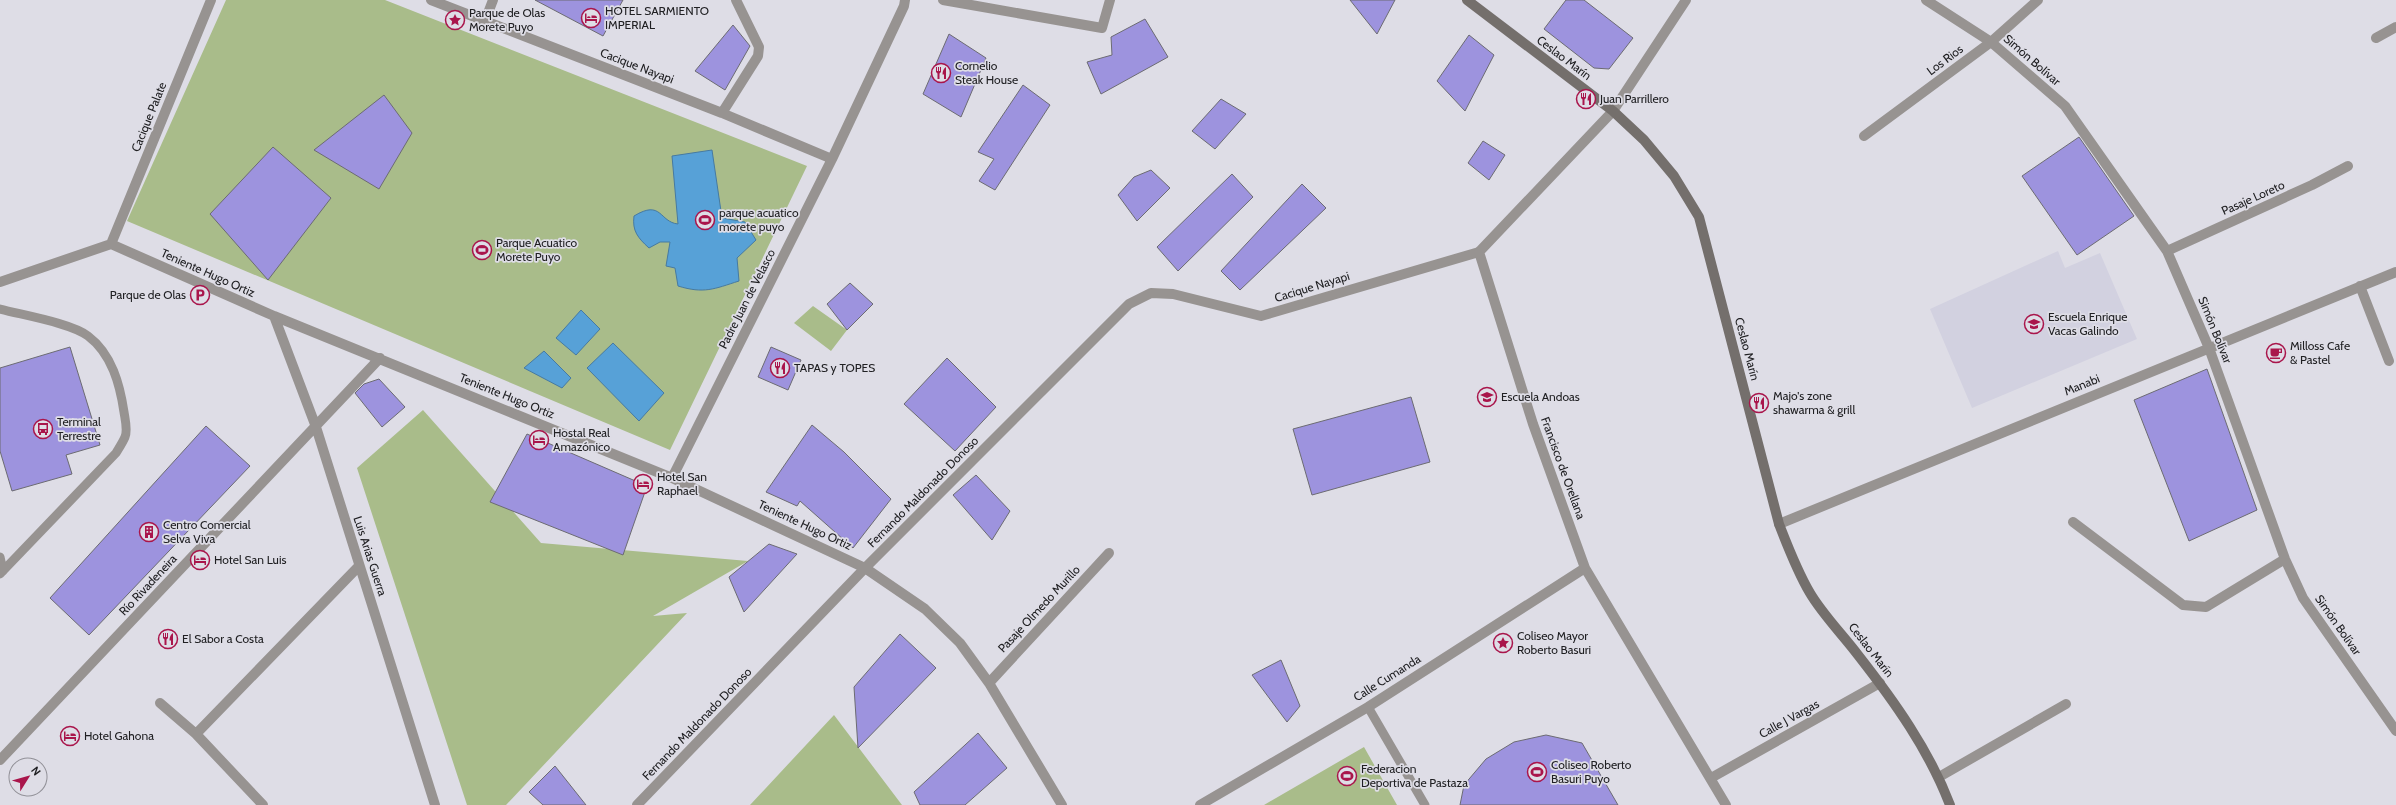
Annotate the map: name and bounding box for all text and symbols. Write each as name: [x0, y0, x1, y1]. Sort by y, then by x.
place label: HOTEL SARMIENTO IMPERIAL: [605, 3, 709, 32]
place label: Parque de Olas Morete Puyo: [469, 5, 545, 34]
hotel icon: HOTEL SARMIENTO IMPERIAL: [580, 7, 602, 29]
place icon: Parque de Olas Morete Puyo: [444, 9, 466, 31]
street label: Simón Bolívar: [2001, 31, 2064, 89]
street label: Ceslao Marín: [1534, 32, 1595, 83]
street label: Los Rios: [1924, 41, 1966, 78]
street label: Cacique Nayapi: [598, 45, 676, 86]
place label: Cornelio Steak House: [955, 58, 1018, 87]
restaurant icon: Cornelio Steak House: [930, 62, 952, 84]
street label: Cacique Palate: [128, 80, 169, 154]
restaurant icon: Juan Parrillero: [1575, 88, 1597, 110]
place label: Juan Parrillero: [1599, 91, 1669, 106]
street label: Pasaje Loreto: [2219, 177, 2287, 218]
place label: parque acuatico morete puyo: [719, 205, 799, 234]
sports icon: parque acuatico morete puyo: [694, 209, 716, 231]
place label: Parque Acuatico Morete Puyo: [496, 235, 577, 264]
sports icon: Parque Acuatico Morete Puyo: [471, 239, 493, 261]
street label: Teniente Hugo Ortiz: [159, 245, 258, 300]
street label: Padre Juan de Velasco: [715, 246, 778, 351]
street label: Cacique Nayapi: [1272, 268, 1351, 305]
parking icon: Parque de Olas: [189, 284, 211, 306]
place label: Parque de Olas: [110, 287, 186, 302]
street label: Simón Bolívar: [2195, 294, 2236, 366]
place label: Escuela Enrique Vacas Galindo: [2048, 309, 2127, 338]
school or university icon: Escuela Enrique Vacas Galindo: [2023, 313, 2045, 335]
street label: Ceslao Marín: [1732, 316, 1763, 382]
place label: Milloss Cafe & Pastel: [2290, 338, 2350, 367]
cafe icon: Milloss Cafe & Pastel: [2265, 342, 2287, 364]
restaurant icon: TAPAS y TOPES: [769, 357, 791, 379]
place label: TAPAS y TOPES: [794, 360, 875, 375]
street label: Teniente Hugo Ortiz: [457, 370, 557, 422]
street label: Manabi: [2062, 371, 2102, 398]
school or university icon: Escuela Andoas: [1476, 386, 1498, 408]
place label: Majo's zone shawarma & grill: [1773, 388, 1855, 417]
place label: Escuela Andoas: [1501, 389, 1580, 404]
restaurant icon: Majo's zone shawarma & grill: [1748, 392, 1770, 414]
place label: Terminal Terrestre: [57, 414, 101, 443]
street label: Francisco de Orellana: [1538, 415, 1589, 521]
bus stop icon: Terminal Terrestre: [32, 418, 54, 440]
place label: Hostal Real Amazónico: [553, 425, 610, 454]
hotel icon: Hostal Real Amazónico: [528, 429, 550, 451]
street label: Fernando Maldonado Donoso: [864, 433, 982, 550]
place label: Hotel San Raphael: [657, 469, 707, 498]
hotel icon: Hotel San Raphael: [632, 473, 654, 495]
street label: Teniente Hugo Ortiz: [756, 496, 855, 553]
street label: Luis Arias Guerra: [350, 514, 391, 598]
place label: Centro Comercial Selva Viva: [163, 517, 251, 546]
building icon: Centro Comercial Selva Viva: [138, 521, 160, 543]
hotel icon: Hotel San Luis: [189, 549, 211, 571]
street label: Río Rivadeneira: [116, 551, 180, 618]
place label: Hotel San Luis: [214, 552, 286, 567]
street label: Pasaje Olmedo Murillo: [994, 562, 1083, 655]
street label: Simón Bolívar: [2312, 592, 2365, 658]
street label: Ceslao Marín: [1846, 620, 1897, 680]
restaurant icon: El Sabor a Costa: [157, 628, 179, 650]
place label: Coliseo Mayor Roberto Basuri: [1517, 628, 1591, 657]
place label: El Sabor a Costa: [182, 631, 264, 646]
place icon: Coliseo Mayor Roberto Basuri: [1492, 632, 1514, 654]
street label: Calle Cumanda: [1350, 651, 1423, 704]
street label: Fernando Maldonado Donoso: [639, 664, 755, 783]
street label: Calle J Vargas: [1756, 696, 1821, 741]
hotel icon: Hotel Gahona: [59, 725, 81, 747]
place label: Hotel Gahona: [84, 728, 154, 743]
north arrow: [8, 757, 48, 797]
place label: Coliseo Roberto Basuri Puyo: [1551, 757, 1632, 786]
place label: Federacion Deportiva de Pastaza: [1361, 761, 1468, 790]
sports icon: Coliseo Roberto Basuri Puyo: [1526, 761, 1548, 783]
text: N: [28, 764, 44, 778]
sports icon: Federacion Deportiva de Pastaza: [1336, 765, 1358, 787]

